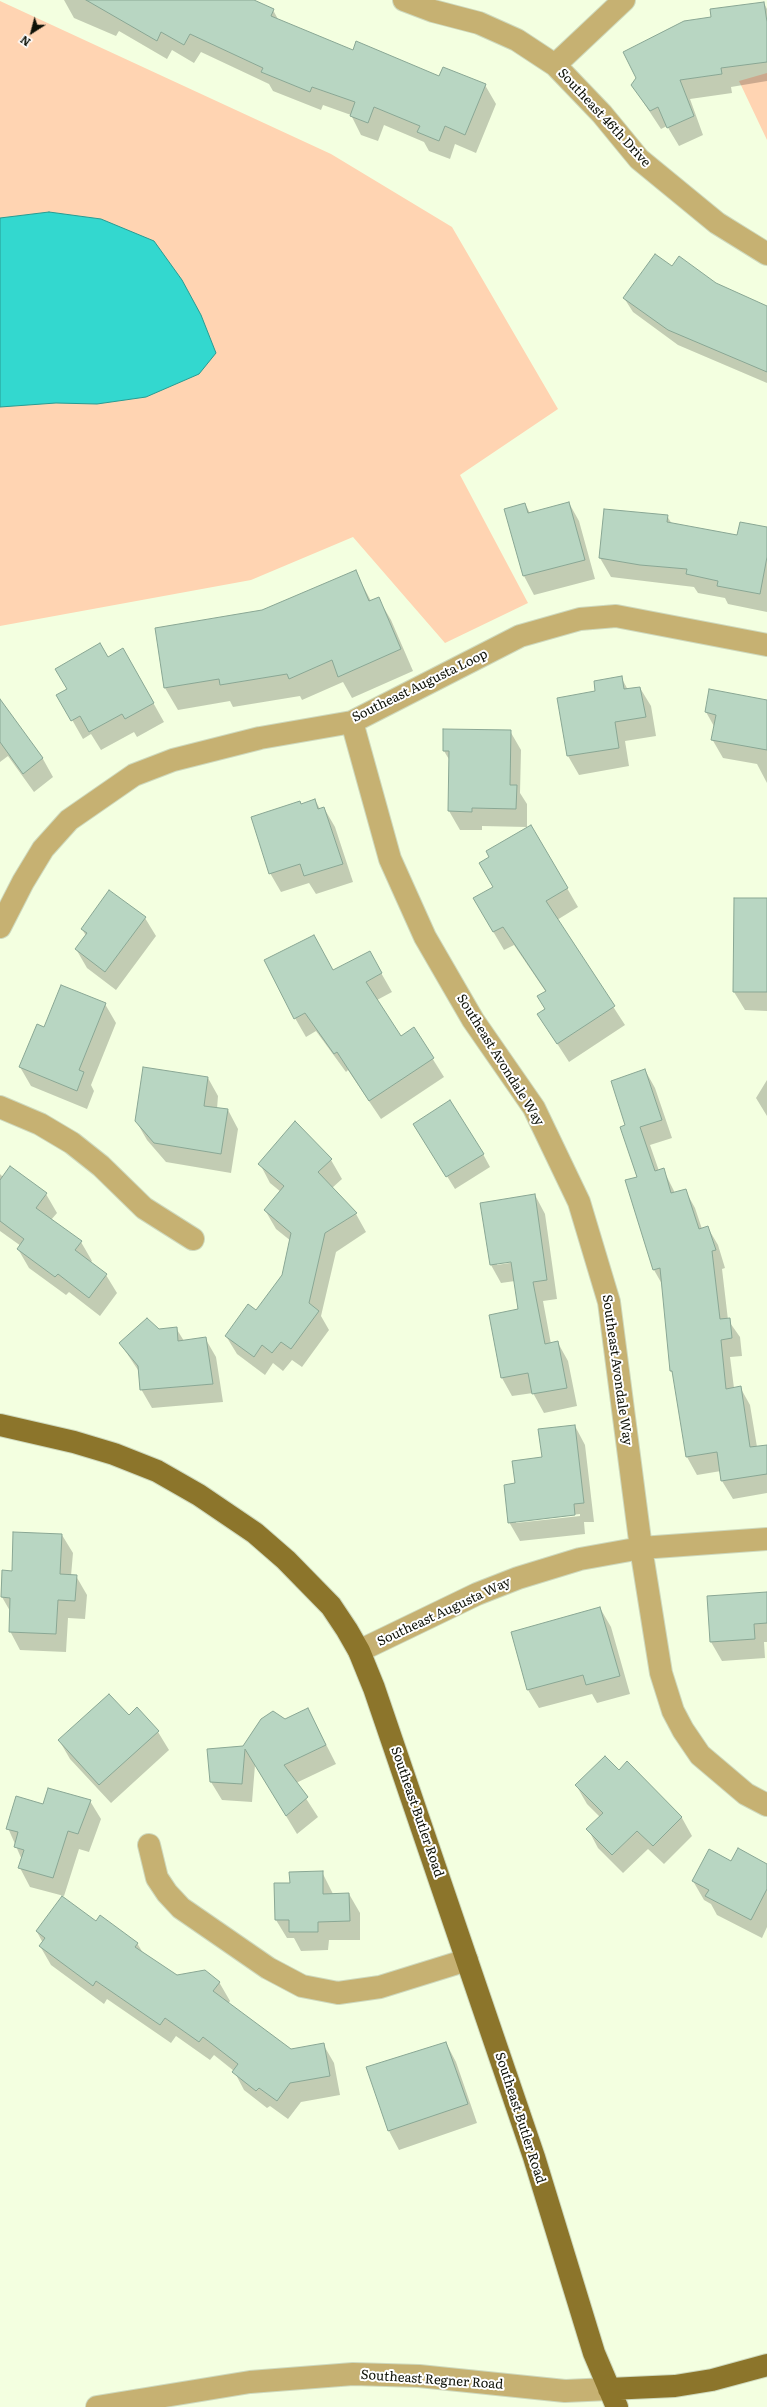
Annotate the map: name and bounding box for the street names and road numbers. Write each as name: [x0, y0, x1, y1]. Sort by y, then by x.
street label: Southeast 46th Drive: [554, 66, 654, 170]
street label: Southeast Augusta Loop: [350, 646, 490, 726]
street label: Southeast Avondale Way: [453, 991, 547, 1129]
street label: Southeast Avondale Way: [599, 1294, 635, 1446]
street label: Southeast Augusta Way: [375, 1574, 513, 1650]
street label: Southeast Butler Road: [387, 1745, 447, 1879]
street label: Southeast Butler Road: [491, 2050, 549, 2186]
street label: Southeast Regner Road: [360, 2367, 504, 2393]

